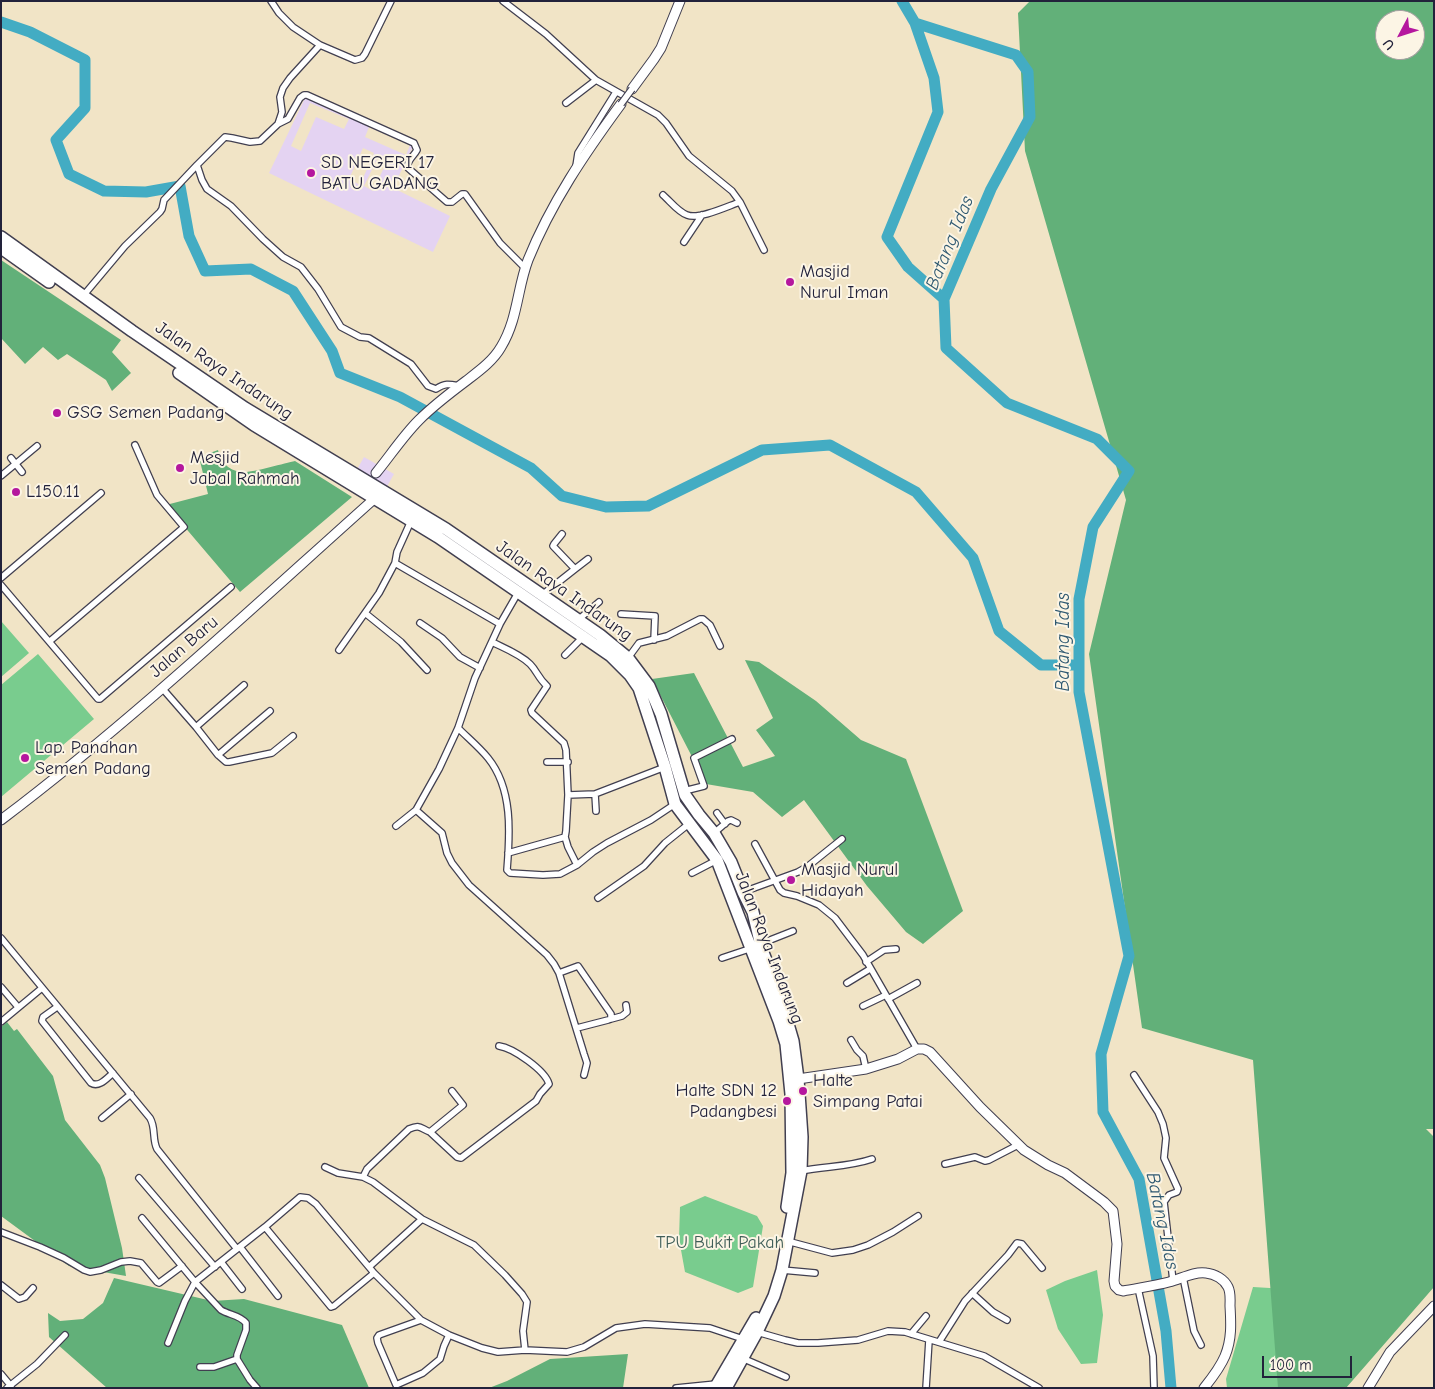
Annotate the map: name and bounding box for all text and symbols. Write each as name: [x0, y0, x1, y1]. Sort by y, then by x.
north arrow: [1375, 10, 1425, 60]
text: U: [1379, 35, 1398, 53]
place label: SD NEGERI 17 BATU GADANG: [321, 152, 439, 194]
marker: SD NEGERI 17 BATU GADANG: [305, 167, 317, 179]
water label: Batang Idas: [921, 193, 979, 293]
place label: Masjid Nurul Iman: [800, 261, 889, 304]
marker: Masjid Nurul Iman: [784, 276, 796, 288]
street label: Jalan Raya Indarung: [151, 317, 297, 425]
place label: GSG Semen Padang: [67, 402, 224, 424]
marker: GSG Semen Padang: [51, 407, 63, 419]
place label: Mesjid Jabal Rahmah: [190, 447, 300, 489]
marker: Mesjid Jabal Rahmah: [174, 462, 186, 474]
place label: L150.11: [26, 481, 80, 503]
marker: L150.11: [10, 486, 22, 498]
street label: Jalan Raya Indarung: [492, 536, 636, 646]
water label: Batang Idas: [1053, 593, 1075, 691]
street label: Jalan Baru: [145, 611, 223, 683]
place label: Lap. Panahan Semen Padang: [35, 737, 151, 780]
marker: Lap. Panahan Semen Padang: [19, 752, 31, 764]
place label: Masjid Nurul Hidayah: [801, 859, 898, 902]
street label: Jalan Raya Indarung: [730, 869, 808, 1027]
marker: Masjid Nurul Hidayah: [785, 874, 797, 886]
place label: Halte Simpang Patai: [813, 1070, 923, 1112]
place label: Halte SDN 12 Padangbesi: [675, 1080, 777, 1122]
marker: Halte Simpang Patai: [797, 1085, 809, 1097]
marker: Halte SDN 12 Padangbesi: [781, 1095, 793, 1107]
water label: Batang Idas: [1141, 1170, 1183, 1272]
park label: TPU Bukit Pakah: [656, 1232, 784, 1254]
scale bar: [1265, 1346, 1355, 1378]
text: 100 m: [1270, 1356, 1312, 1374]

